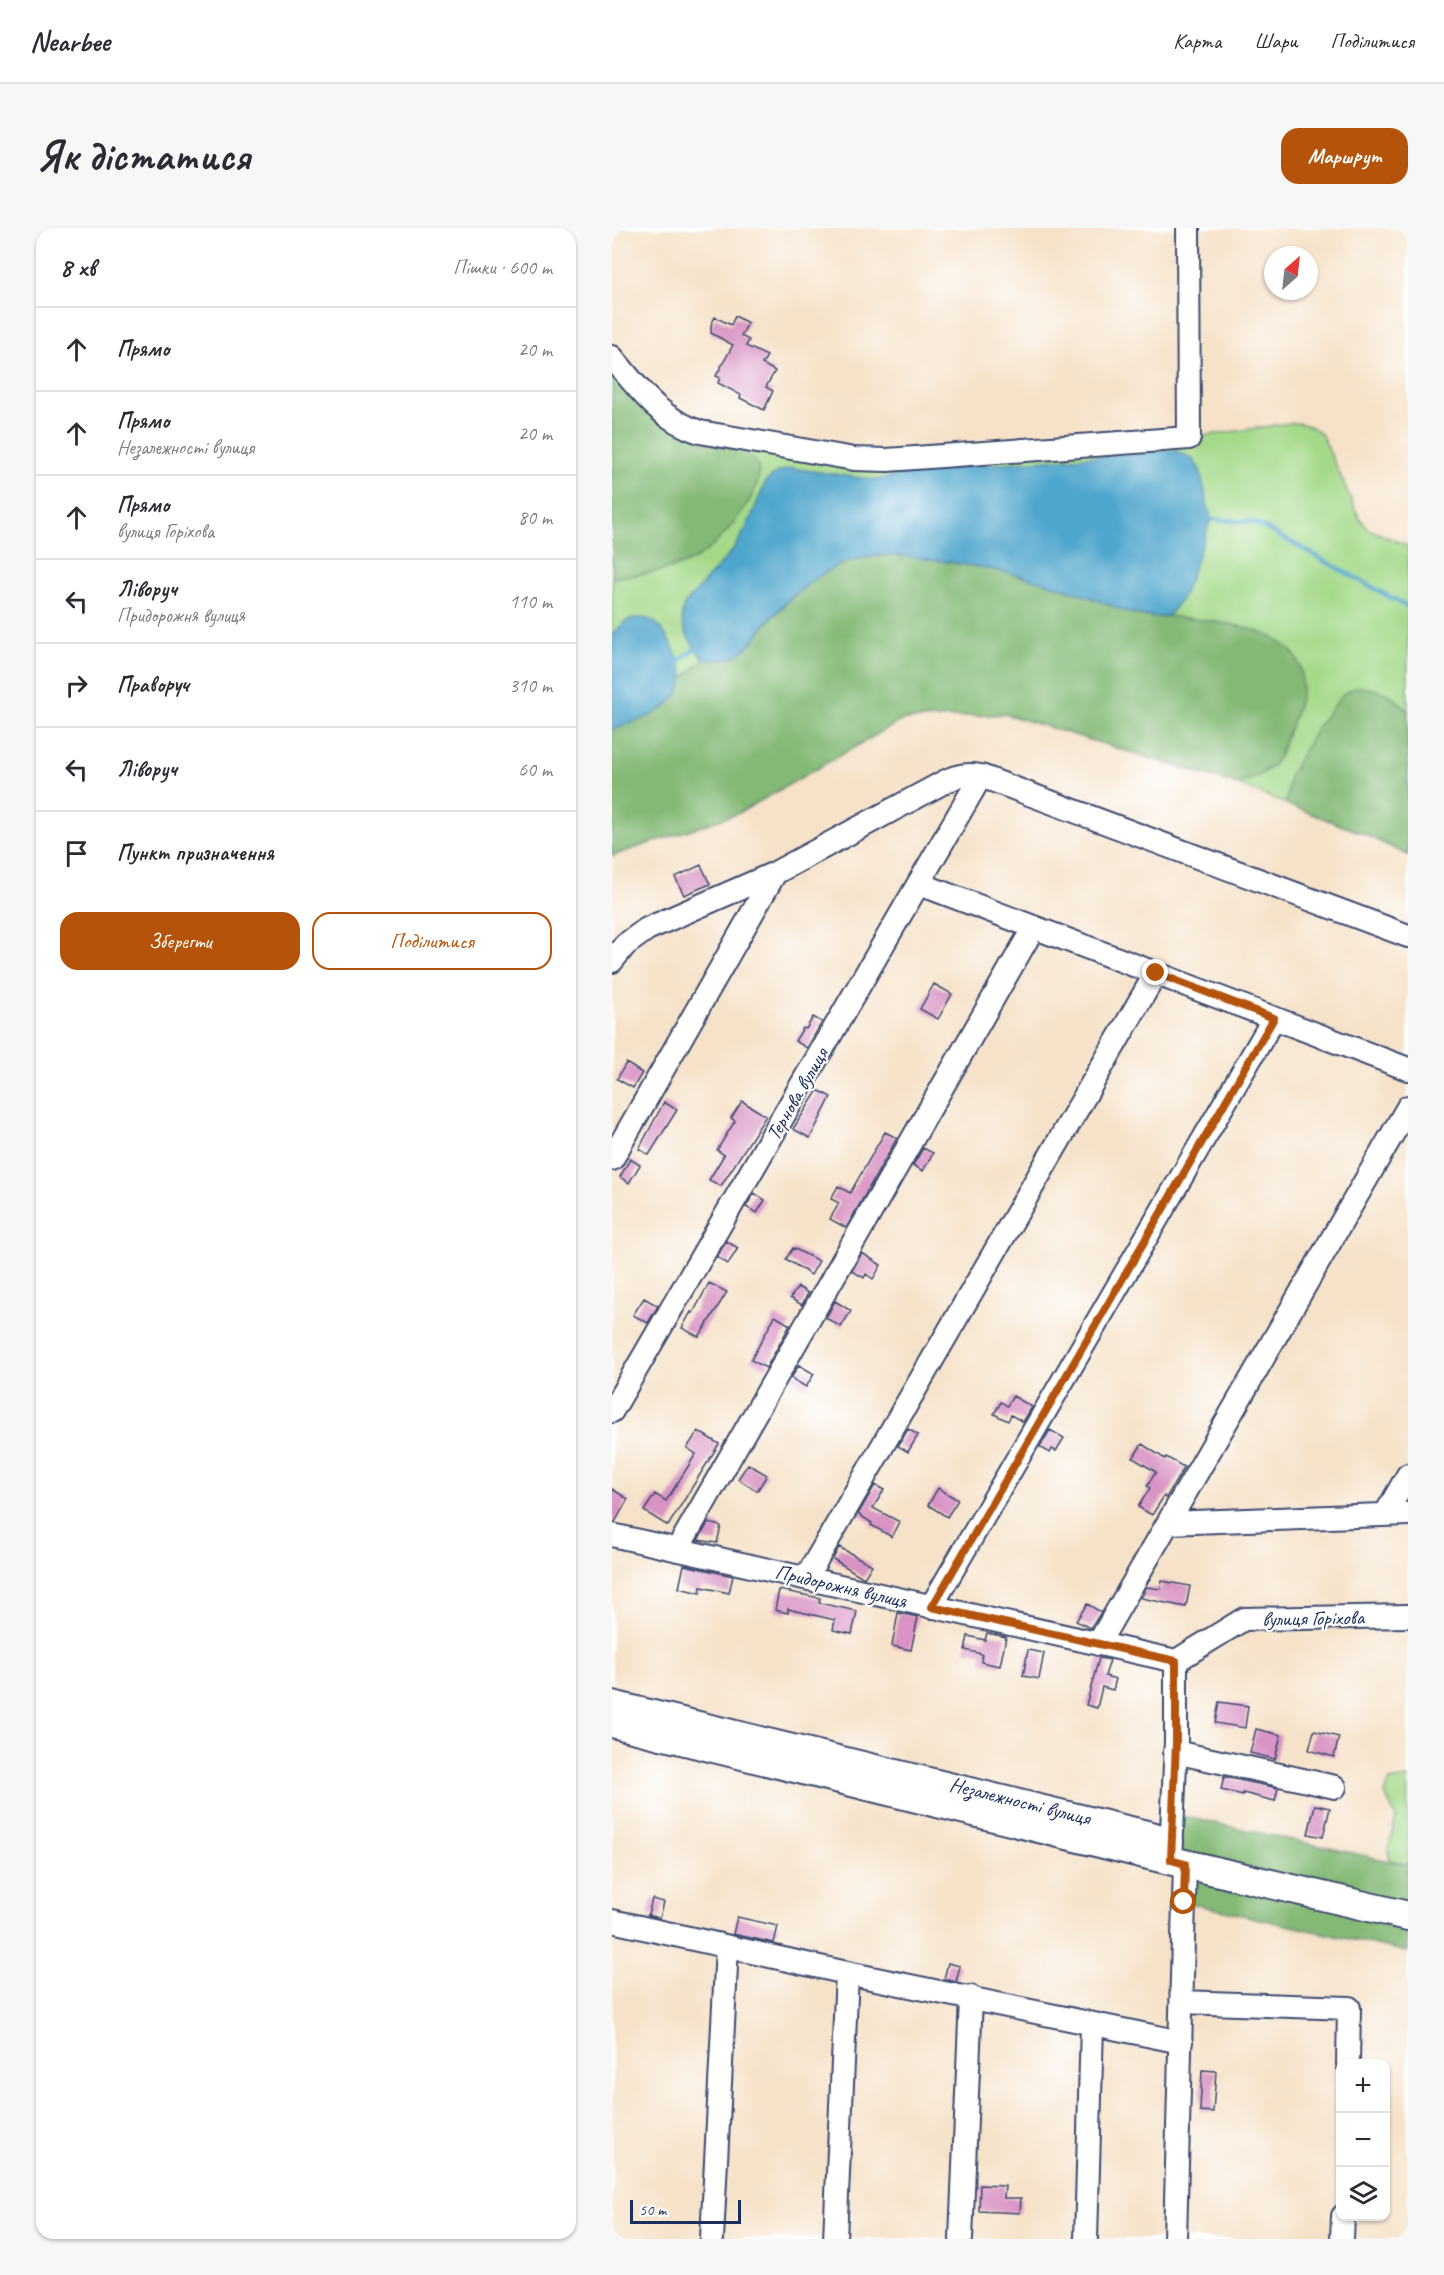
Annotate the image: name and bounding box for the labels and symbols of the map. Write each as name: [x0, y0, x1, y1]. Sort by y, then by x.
north arrow: [1264, 246, 1318, 300]
route end: [1142, 959, 1168, 985]
street label: Тернова вулиця: [760, 1042, 835, 1145]
street label: Придорожня вулиця: [773, 1558, 911, 1614]
street label: вулиця Горіхова: [1262, 1604, 1366, 1632]
street label: Незалежності вулиця: [947, 1771, 1095, 1832]
route start: [1170, 1888, 1196, 1914]
scale bar: [630, 2197, 741, 2224]

